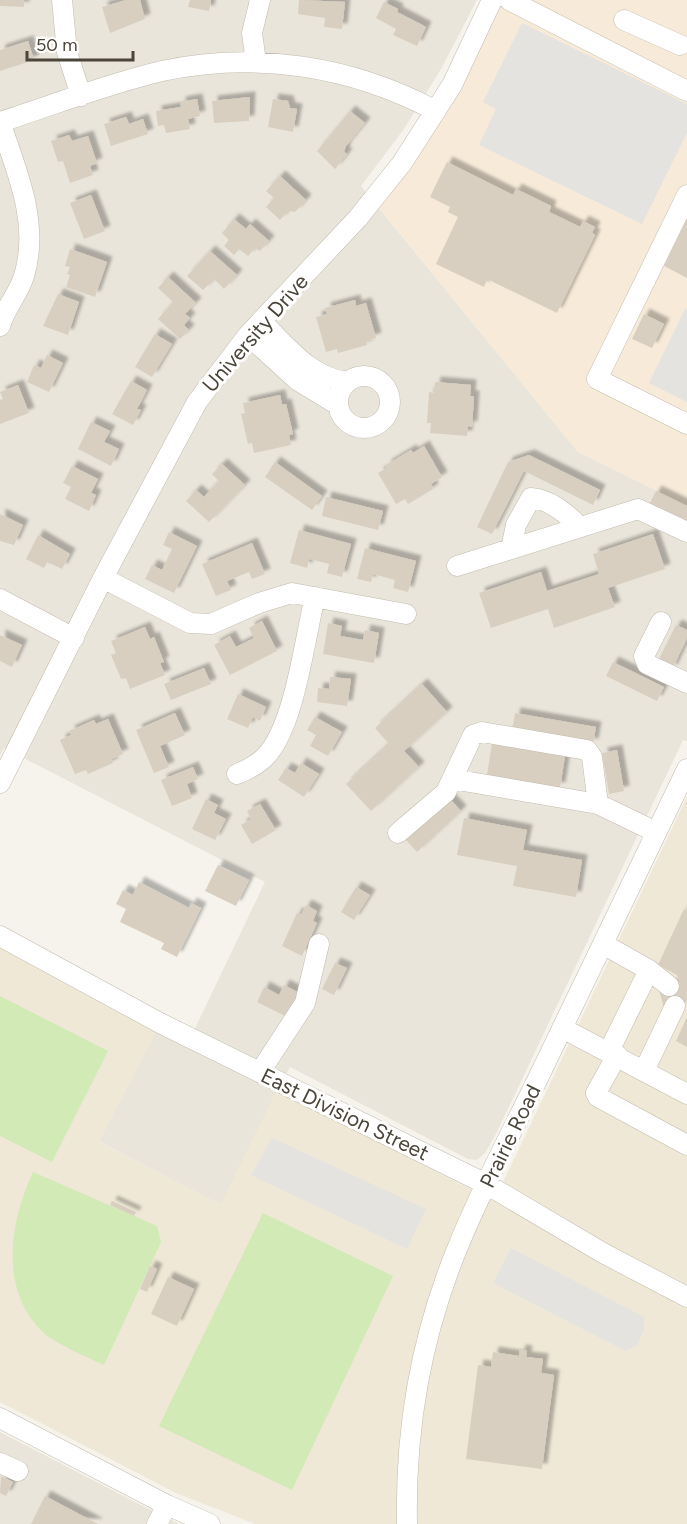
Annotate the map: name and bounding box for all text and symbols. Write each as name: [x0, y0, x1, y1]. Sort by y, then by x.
scale bar: [27, 24, 134, 62]
text: 50 m: [36, 34, 78, 56]
street label: University Drive: [197, 269, 313, 397]
street label: East Division Street: [257, 1062, 433, 1166]
street label: Prairie Road: [474, 1080, 546, 1192]

